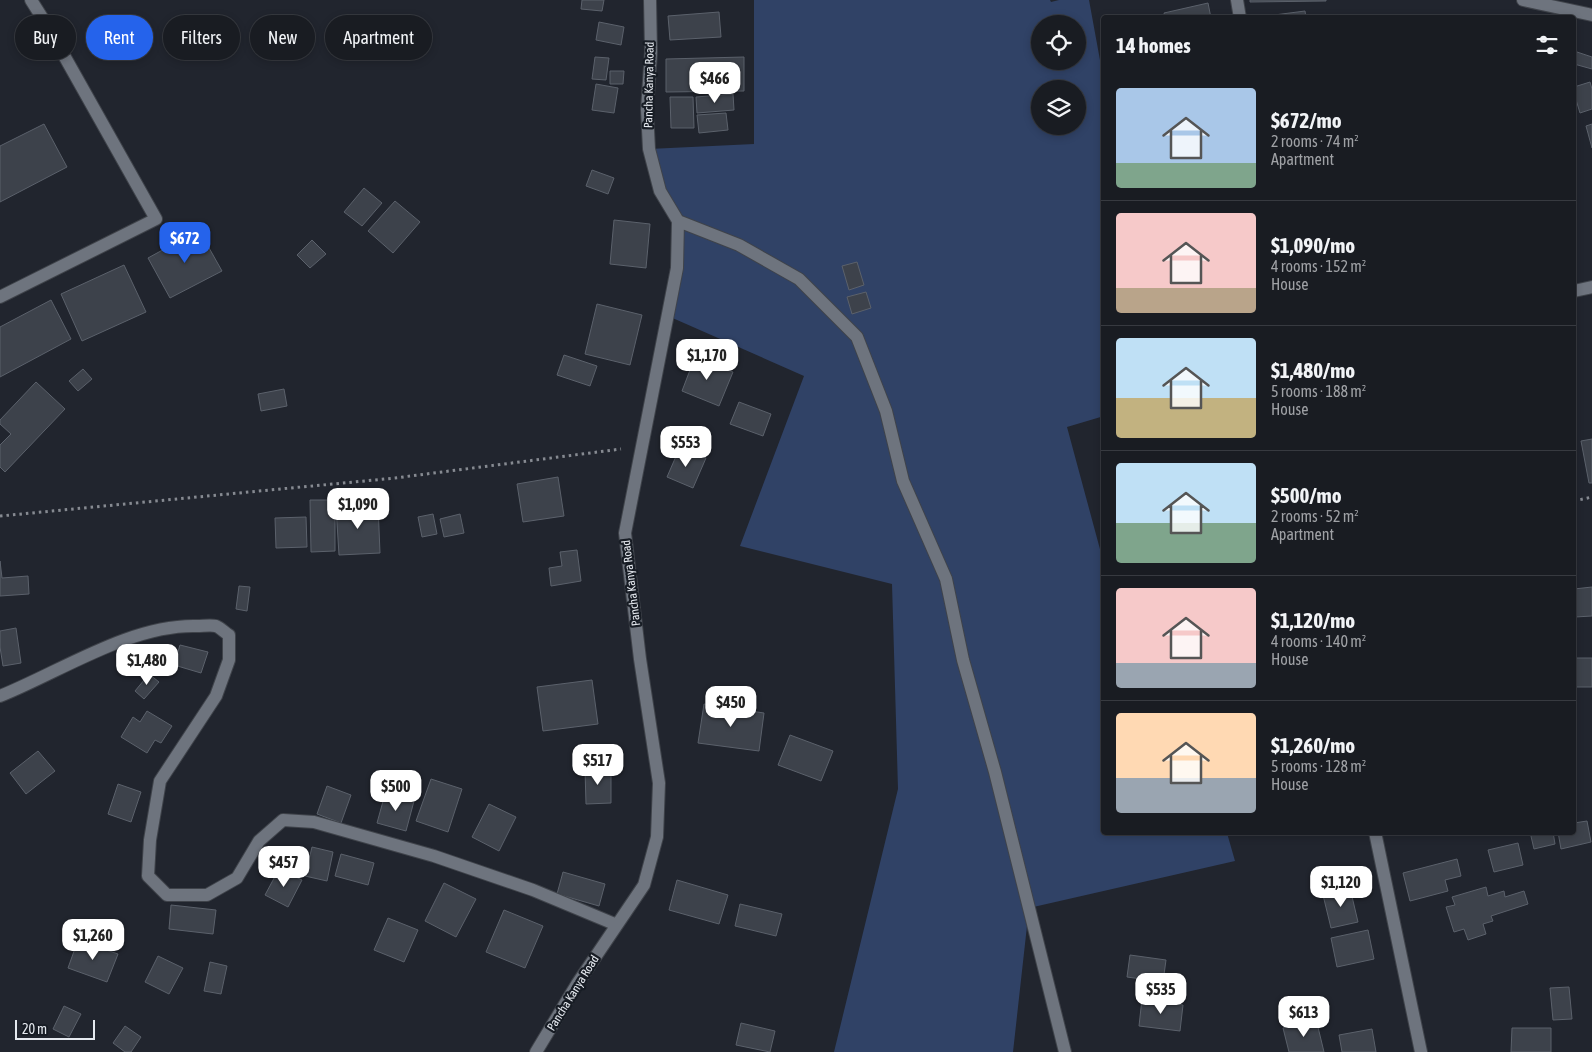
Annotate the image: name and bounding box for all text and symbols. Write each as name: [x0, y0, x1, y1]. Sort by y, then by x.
chip: Buy: [15, 15, 76, 60]
chip: Rent: [86, 15, 153, 60]
chip: Filters: [163, 15, 240, 60]
chip: New: [250, 15, 315, 60]
chip: Apartment: [325, 15, 432, 60]
map controls: [1031, 15, 1086, 135]
button: locate: [1031, 15, 1086, 70]
icon: filters: [1533, 31, 1561, 59]
text: 14 homes: [1116, 33, 1191, 57]
street label: Pancha Kanya Road: [641, 42, 657, 128]
pin: $466: [685, 62, 745, 104]
text: $466: [700, 69, 730, 87]
button: layers: [1031, 80, 1086, 135]
icon: home: [1156, 108, 1216, 168]
text: $672/mo: [1271, 108, 1342, 132]
text: 2 rooms · 74 m²: [1271, 132, 1359, 150]
text: Apartment: [1271, 150, 1334, 168]
pin: $672: [155, 222, 215, 264]
text: $672: [170, 229, 200, 247]
icon: home: [1156, 233, 1216, 293]
text: $1,090/mo: [1271, 233, 1355, 257]
text: 4 rooms · 152 m²: [1271, 257, 1366, 275]
text: House: [1271, 275, 1308, 293]
pin: $1,170: [666, 338, 748, 381]
text: $1,170: [687, 346, 727, 364]
icon: home: [1156, 358, 1216, 418]
text: $1,480/mo: [1271, 358, 1355, 382]
text: 5 rooms · 188 m²: [1271, 382, 1366, 400]
text: House: [1271, 400, 1308, 418]
pin: $553: [656, 426, 716, 468]
text: $553: [671, 433, 701, 451]
icon: home: [1156, 483, 1216, 543]
text: $500/mo: [1271, 483, 1342, 507]
pin: $1,090: [317, 488, 399, 530]
text: $1,090: [338, 495, 378, 513]
text: 2 rooms · 52 m²: [1271, 507, 1359, 525]
text: Apartment: [1271, 525, 1334, 543]
street label: Pancha Kanya Road: [619, 539, 643, 627]
icon: home: [1156, 608, 1216, 668]
text: $1,120/mo: [1271, 608, 1355, 632]
text: 4 rooms · 140 m²: [1271, 632, 1366, 650]
pin: $1,480: [106, 644, 188, 686]
text: House: [1271, 650, 1308, 668]
text: $1,480: [127, 651, 167, 669]
pin: $450: [701, 686, 761, 728]
text: $450: [716, 693, 746, 711]
icon: home: [1156, 733, 1216, 793]
text: $1,260/mo: [1271, 733, 1355, 757]
pin: $517: [568, 744, 628, 786]
text: $517: [583, 751, 613, 769]
text: 5 rooms · 128 m²: [1271, 757, 1366, 775]
pin: $500: [366, 770, 426, 812]
text: House: [1271, 775, 1308, 793]
text: $500: [381, 777, 411, 795]
pin: $457: [254, 846, 314, 888]
text: $457: [269, 853, 299, 871]
pin: $1,120: [1300, 866, 1382, 908]
text: $1,120: [1321, 873, 1361, 891]
pin: $1,260: [52, 918, 134, 961]
text: $1,260: [73, 926, 113, 944]
street label: Pancha Kanya Road: [544, 953, 602, 1033]
pin: $535: [1131, 972, 1191, 1015]
text: $535: [1146, 980, 1176, 998]
pin: $613: [1274, 996, 1334, 1038]
text: $613: [1289, 1003, 1319, 1021]
scale bar: [15, 1017, 95, 1040]
text: 20 m: [22, 1021, 47, 1037]

